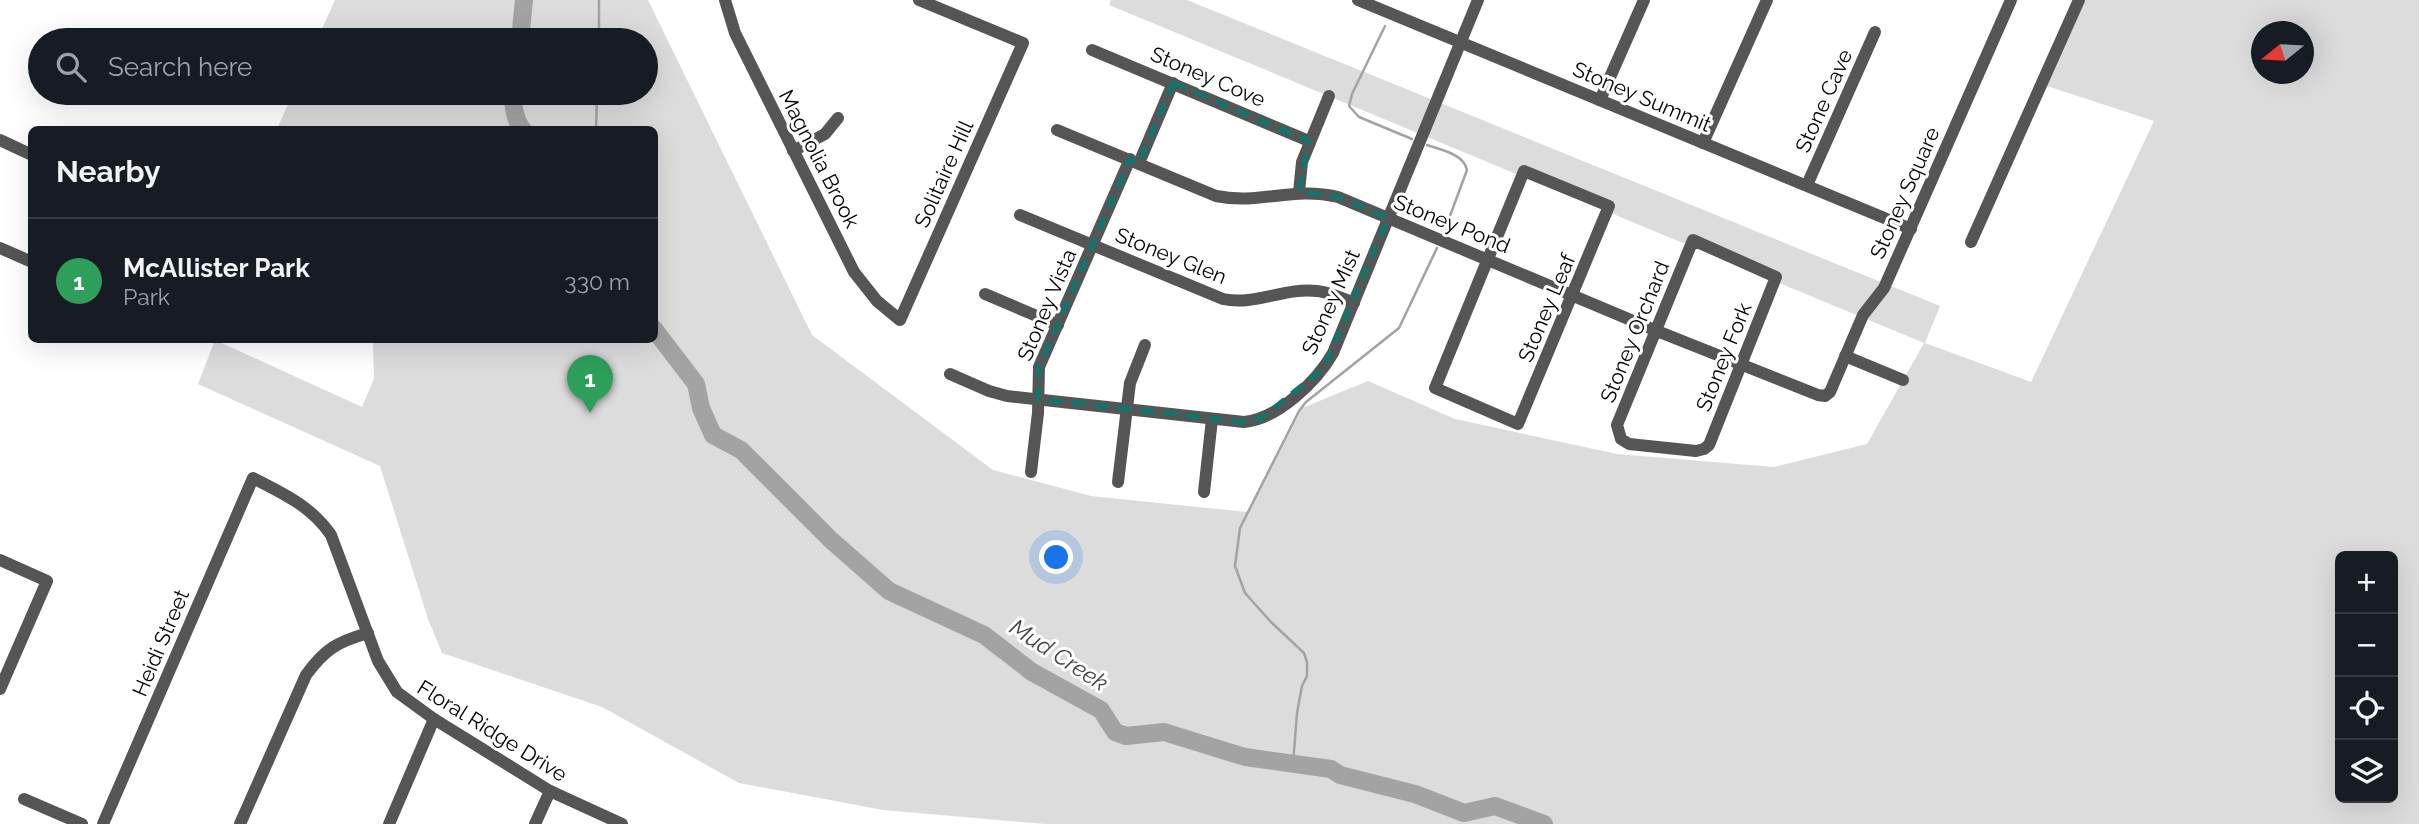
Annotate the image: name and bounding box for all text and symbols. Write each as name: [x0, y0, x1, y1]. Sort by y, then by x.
north arrow: [2251, 21, 2314, 84]
search box: [28, 28, 658, 105]
street label: Stoney Cove: [1147, 41, 1269, 112]
street label: Stone Cave: [1790, 45, 1857, 156]
icon: search: [52, 48, 90, 86]
text: Search here: [108, 52, 252, 82]
street label: Stoney Summit: [1569, 56, 1715, 137]
street label: Magnolia Brook: [774, 86, 865, 232]
street label: Solitaire Hill: [909, 116, 978, 231]
street label: Stoney Square: [1864, 123, 1945, 262]
text: Nearby: [56, 154, 160, 189]
street label: Stoney Pond: [1390, 189, 1514, 258]
street label: Stoney Glen: [1112, 222, 1230, 289]
street label: Stoney Vista: [1012, 245, 1081, 365]
street label: Stoney Mist: [1296, 245, 1365, 358]
street label: Stoney Leaf: [1513, 249, 1581, 366]
text: McAllister Park: [123, 253, 310, 283]
street label: Stoney Orchard: [1595, 257, 1674, 406]
text: 1: [73, 268, 85, 295]
text: 330 m: [564, 268, 630, 295]
text: Park: [123, 283, 170, 310]
street label: Stoney Fork: [1690, 299, 1757, 415]
pin: 1: [567, 355, 613, 413]
your location: [1039, 540, 1073, 574]
map controls: [2335, 551, 2398, 803]
button: +: [2335, 551, 2398, 614]
street label: Heidi Street: [127, 586, 194, 700]
water label: Mud Creek: [1005, 613, 1113, 696]
button: −: [2335, 614, 2398, 677]
street label: Floral Ridge Drive: [413, 674, 572, 787]
button: locate: [2335, 677, 2398, 740]
button: layers: [2335, 740, 2398, 803]

